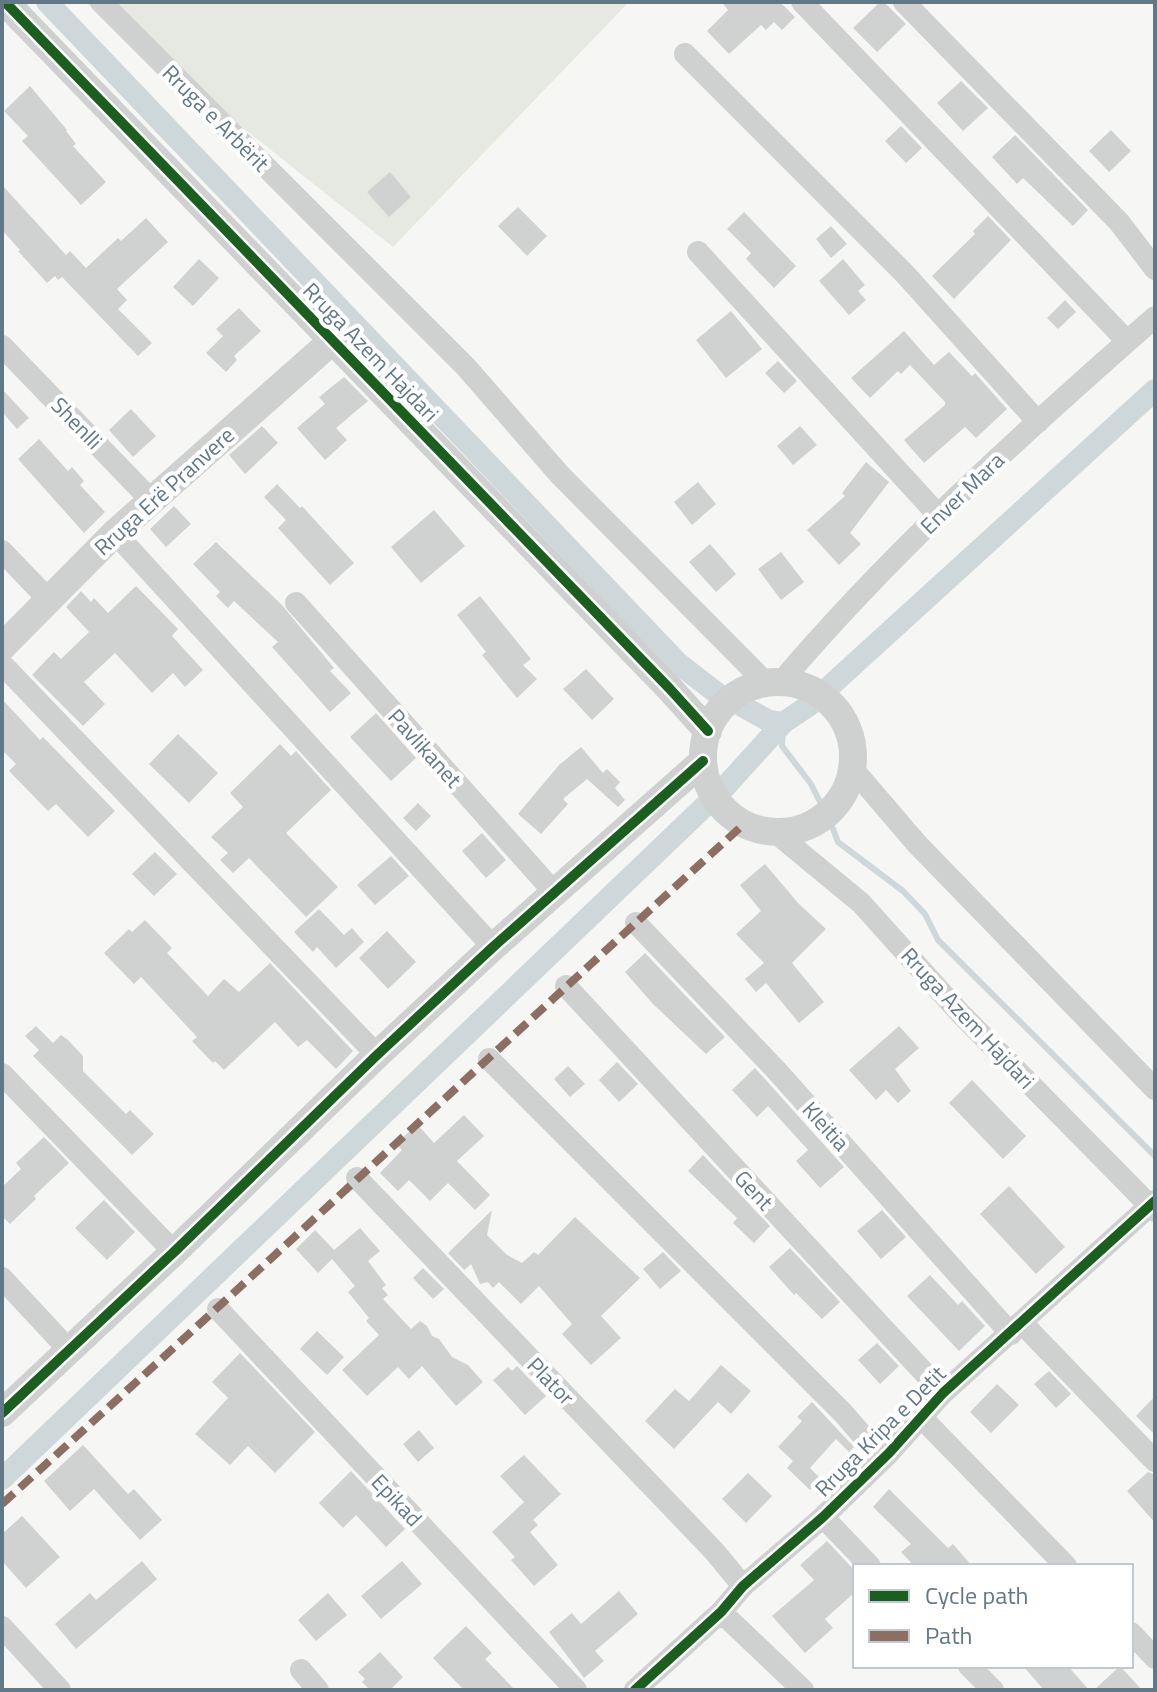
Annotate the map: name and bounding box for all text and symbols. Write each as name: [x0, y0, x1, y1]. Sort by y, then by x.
street label: Rruga e Arbërit: [155, 57, 278, 180]
street label: Rruga Azem Hajdari: [295, 274, 447, 430]
street label: Shenlli: [43, 389, 111, 457]
street label: Rruga Erë Pranvere: [86, 419, 242, 563]
street label: Enver Mara: [912, 444, 1012, 542]
street label: Pavlikanet: [380, 701, 470, 795]
street label: Rruga Azem Hajdari: [893, 939, 1043, 1097]
street label: Kleitia: [794, 1093, 858, 1159]
street label: Gent: [727, 1162, 782, 1218]
street label: Plator: [519, 1349, 583, 1413]
street label: Rruga Kripa e Detit: [807, 1357, 954, 1504]
street label: Epikad: [364, 1466, 430, 1534]
legend: [853, 1564, 1133, 1668]
text: Cycle path: [925, 1577, 1028, 1613]
text: Path: [925, 1617, 972, 1653]

